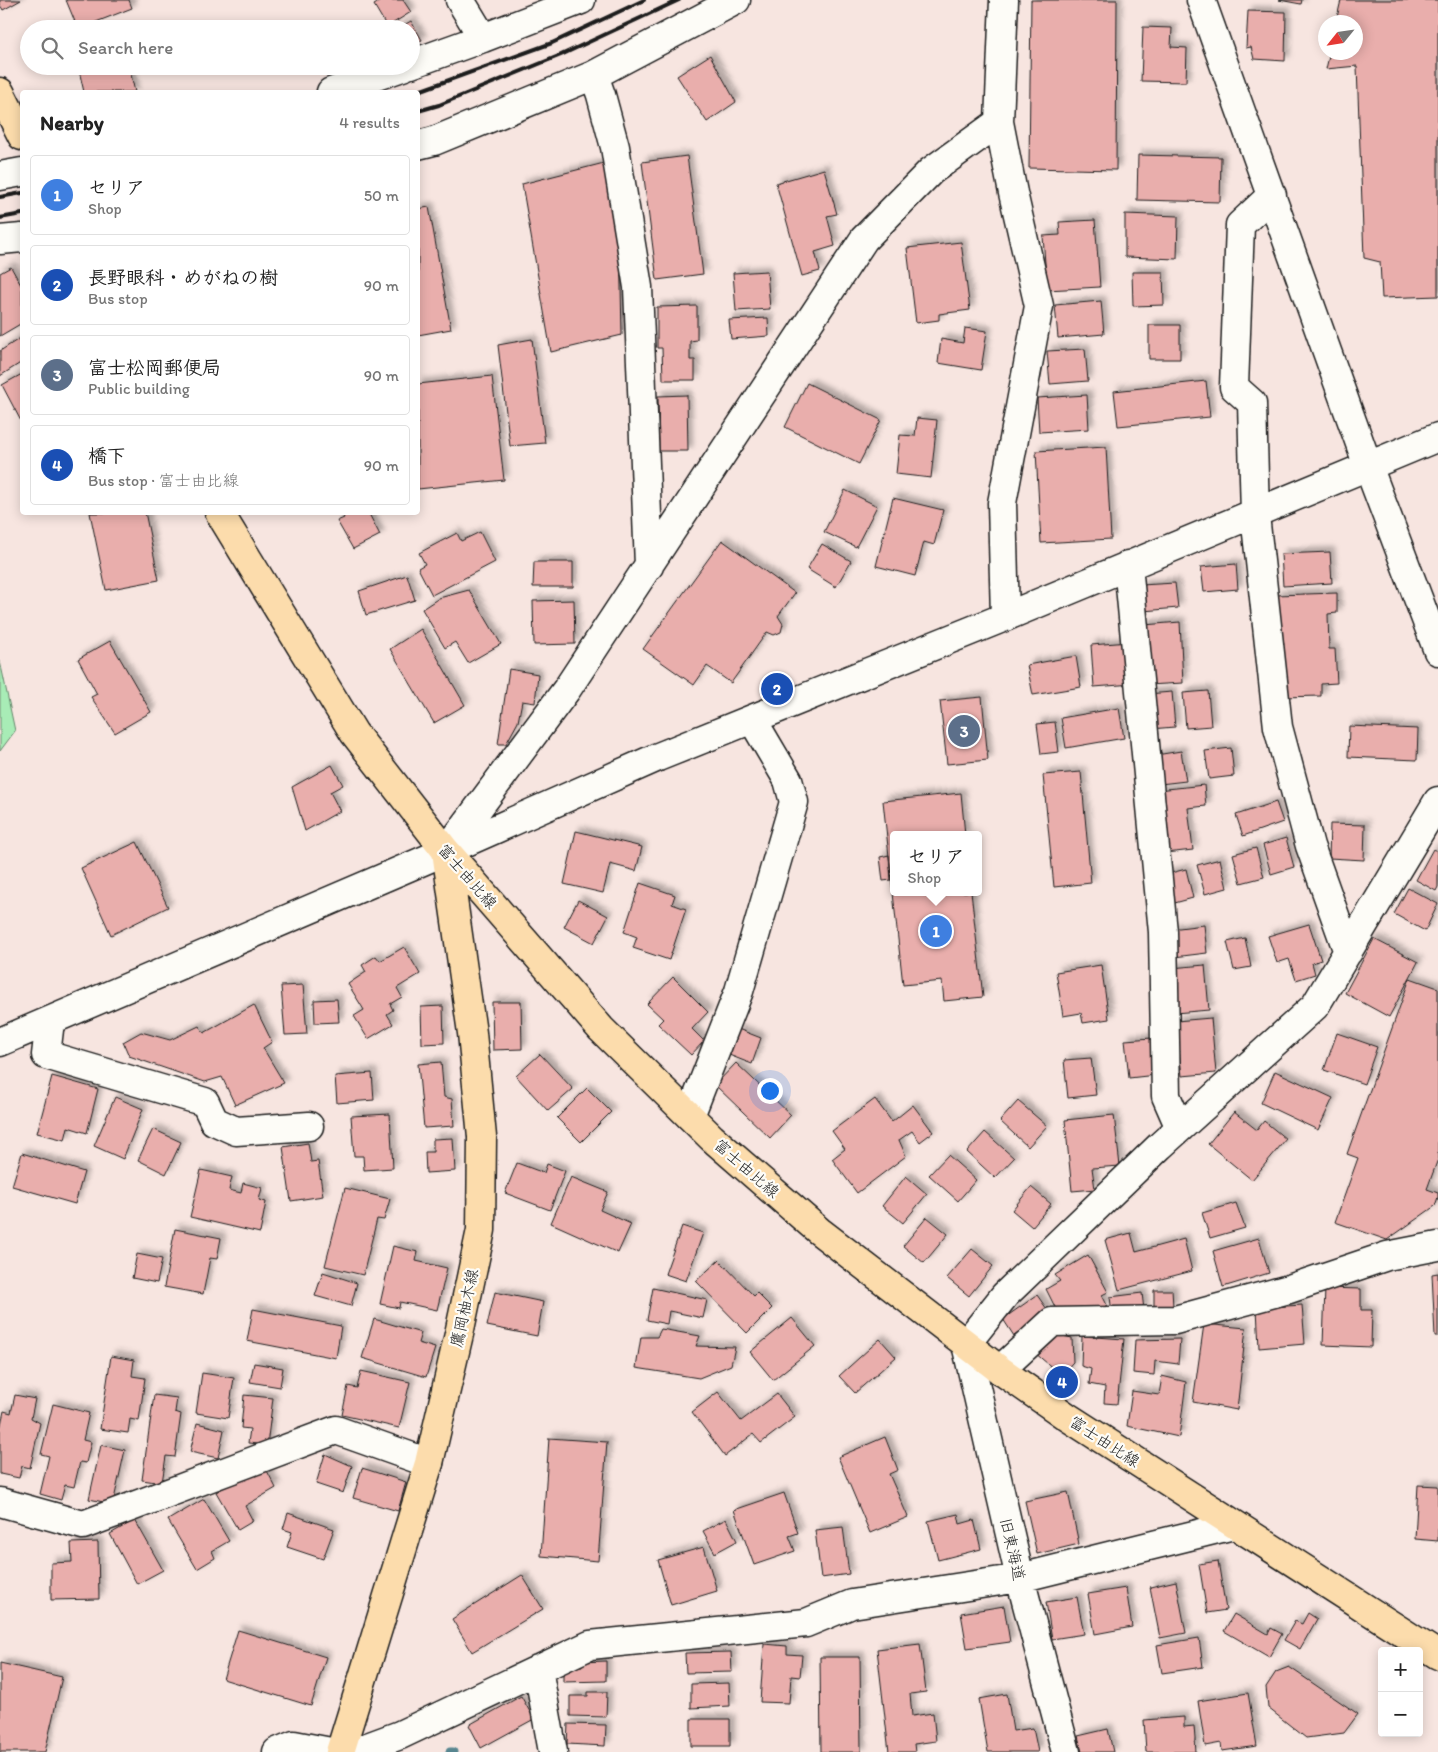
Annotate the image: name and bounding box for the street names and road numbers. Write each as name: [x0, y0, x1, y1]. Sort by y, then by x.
street label: 富士由比線: [434, 840, 501, 913]
street label: 富士由比線: [710, 1135, 783, 1202]
street label: 鷹岡柚木線: [447, 1267, 482, 1349]
street label: 富士由比線: [1066, 1412, 1143, 1471]
street label: 旧東海道: [996, 1516, 1029, 1582]

